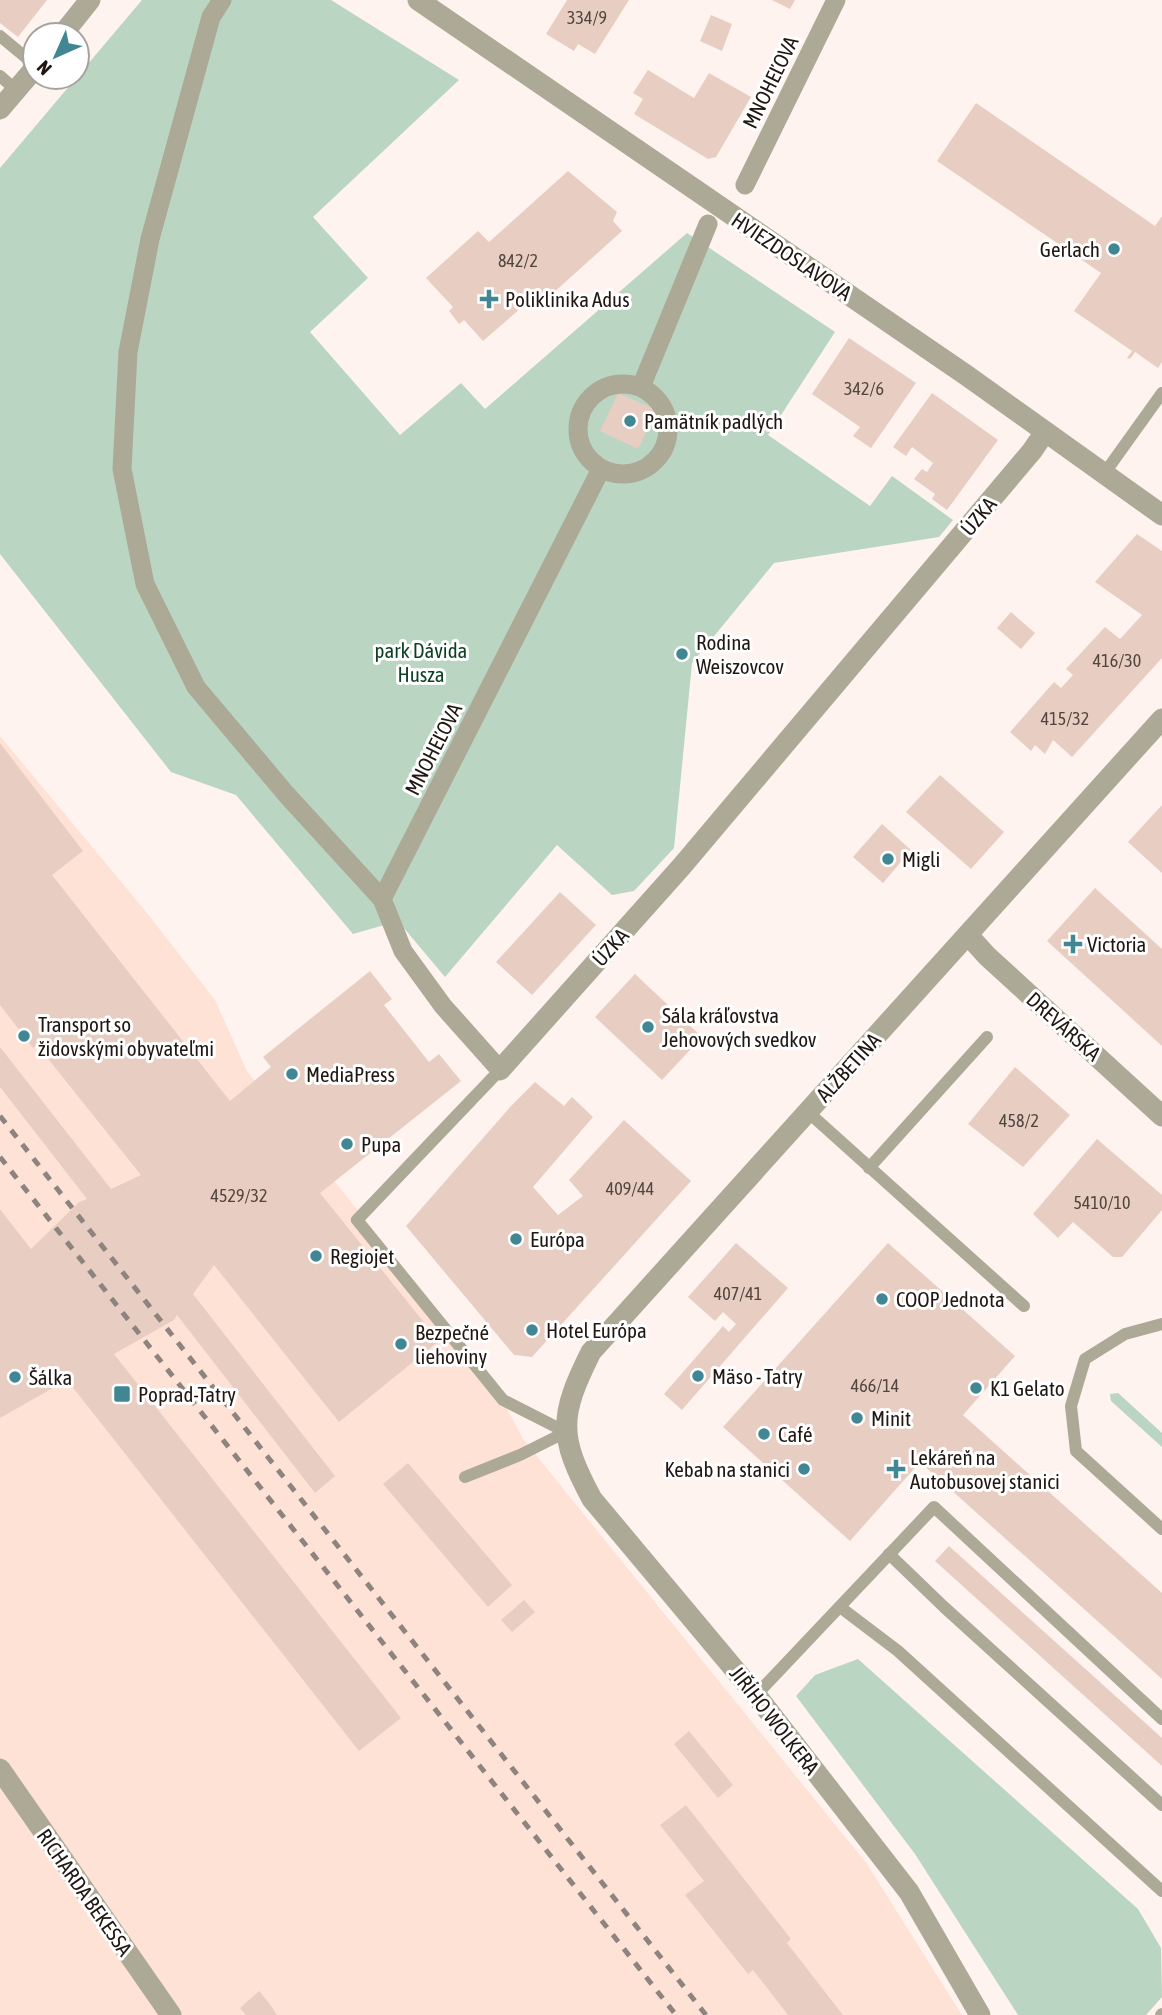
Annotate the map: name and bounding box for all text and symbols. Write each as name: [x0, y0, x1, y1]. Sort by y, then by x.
house number: 334/9: [567, 7, 607, 28]
north arrow: [21, 21, 91, 91]
street label: MNOHEĽOVA: [737, 31, 803, 132]
text: N: [32, 56, 56, 80]
street label: HVIEZDOSLAVOVA: [728, 207, 857, 305]
place label: Gerlach: [1040, 237, 1100, 261]
marker: Gerlach: [1106, 241, 1122, 257]
house number: 842/2: [498, 250, 538, 271]
place label: Poliklinika Adus: [505, 287, 630, 311]
marker: Poliklinika Adus: [479, 289, 499, 309]
house number: 342/6: [844, 378, 884, 399]
place label: Pamätník padlých: [644, 409, 783, 433]
marker: Pamätník padlých: [622, 413, 638, 429]
street label: ÚZKA: [955, 491, 1001, 540]
place label: Rodina Weiszovcov: [696, 630, 784, 678]
park label: park Dávida Husza: [375, 638, 467, 686]
marker: Rodina Weiszovcov: [674, 646, 690, 662]
house number: 416/30: [1093, 650, 1141, 671]
street label: MNOHEĽOVA: [400, 698, 467, 799]
house number: 415/32: [1041, 708, 1089, 729]
place label: Migli: [902, 847, 940, 871]
marker: Migli: [880, 851, 896, 867]
street label: ÚZKA: [587, 923, 634, 971]
place label: Victoria: [1087, 932, 1146, 956]
marker: Victoria: [1065, 936, 1081, 952]
street label: DREVÁRSKA: [1022, 987, 1106, 1066]
place label: Sála kráľovstva Jehovových svedkov: [662, 1003, 817, 1051]
place label: Transport so židovskými obyvateľmi: [38, 1012, 214, 1060]
marker: Sála kráľovstva Jehovových svedkov: [640, 1019, 656, 1035]
street label: ALŽBETINA: [811, 1027, 885, 1106]
marker: Transport so židovskými obyvateľmi: [16, 1028, 32, 1044]
place label: MediaPress: [306, 1062, 395, 1086]
marker: MediaPress: [284, 1066, 300, 1082]
house number: 458/2: [999, 1110, 1039, 1131]
place label: Pupa: [361, 1132, 401, 1156]
marker: Pupa: [339, 1136, 355, 1152]
house number: 409/44: [606, 1178, 654, 1199]
house number: 4529/32: [211, 1185, 267, 1206]
house number: 5410/10: [1074, 1192, 1130, 1213]
place label: Európa: [530, 1227, 585, 1251]
marker: Európa: [508, 1231, 524, 1247]
place label: Regiojet: [330, 1244, 394, 1268]
marker: Regiojet: [308, 1248, 324, 1264]
house number: 407/41: [714, 1283, 762, 1304]
place label: COOP Jednota: [896, 1287, 1005, 1311]
marker: COOP Jednota: [874, 1291, 890, 1307]
place label: Hotel Európa: [546, 1318, 647, 1342]
place label: Bezpečné liehoviny: [415, 1320, 489, 1368]
marker: Hotel Európa: [524, 1322, 540, 1338]
marker: Bezpečné liehoviny: [393, 1336, 409, 1352]
place label: Mäso - Tatry: [712, 1364, 803, 1388]
place label: Šálka: [29, 1365, 72, 1389]
marker: Mäso - Tatry: [690, 1368, 706, 1384]
marker: Šálka: [7, 1369, 23, 1385]
house number: 466/14: [851, 1375, 899, 1396]
place label: K1 Gelato: [990, 1376, 1065, 1400]
marker: K1 Gelato: [968, 1380, 984, 1396]
place label: Poprad-Tatry: [138, 1382, 236, 1406]
marker: Poprad-Tatry: [112, 1384, 132, 1404]
place label: Minit: [871, 1406, 911, 1430]
marker: Minit: [849, 1410, 865, 1426]
place label: Café: [778, 1422, 813, 1446]
marker: Café: [756, 1426, 772, 1442]
place label: Lekáreň na Autobusovej stanici: [910, 1445, 1060, 1493]
place label: Kebab na stanici: [664, 1457, 790, 1481]
marker: Kebab na stanici: [796, 1461, 812, 1477]
marker: Lekáreň na Autobusovej stanici: [888, 1461, 904, 1477]
street label: JIŘÍHO WOLKERA: [725, 1661, 825, 1779]
street label: RICHARDA BEKESSA: [32, 1824, 138, 1961]

